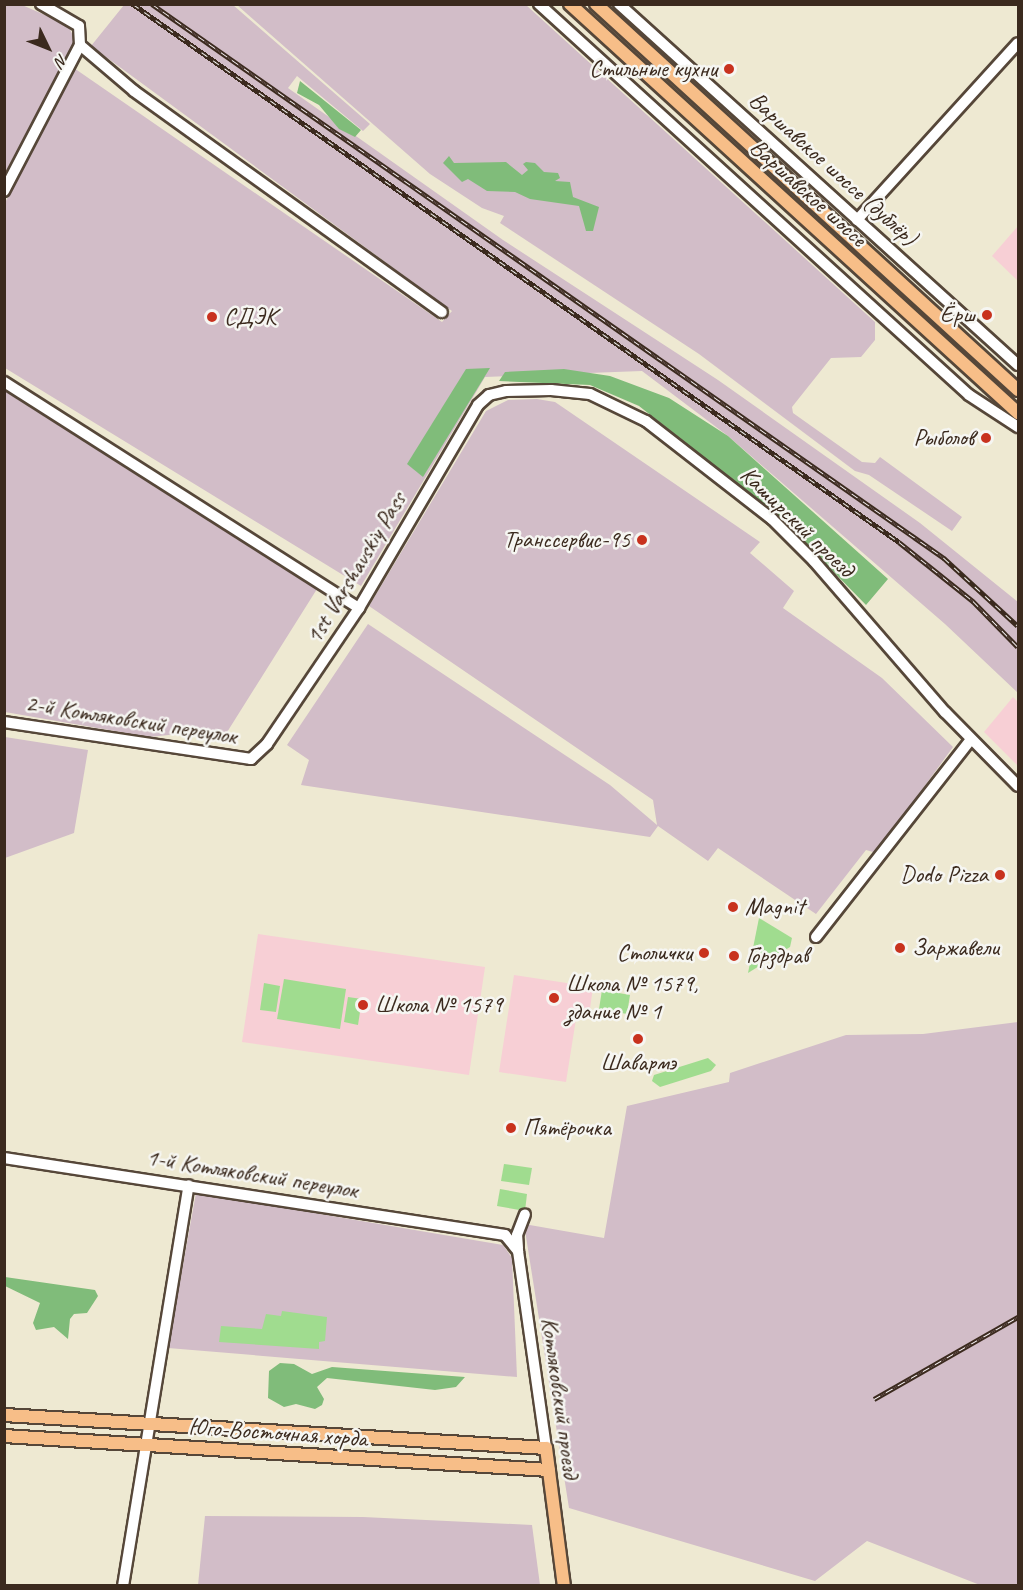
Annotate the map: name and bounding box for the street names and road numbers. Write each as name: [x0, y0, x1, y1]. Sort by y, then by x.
street label: Варшавское шоссе (дублёр): [742, 85, 924, 253]
street label: Варшавское шоссе: [743, 133, 873, 253]
street label: Каширский проезд: [734, 460, 860, 584]
street label: 1st Varshavskiy Pass: [299, 487, 413, 649]
street label: 2-й Котляковский переулок: [23, 689, 239, 751]
street label: 1-й Котляковский переулок: [144, 1143, 360, 1205]
street label: Котляковский проезд: [534, 1316, 586, 1480]
street label: Юго-Восточная хорда: [188, 1412, 368, 1454]

